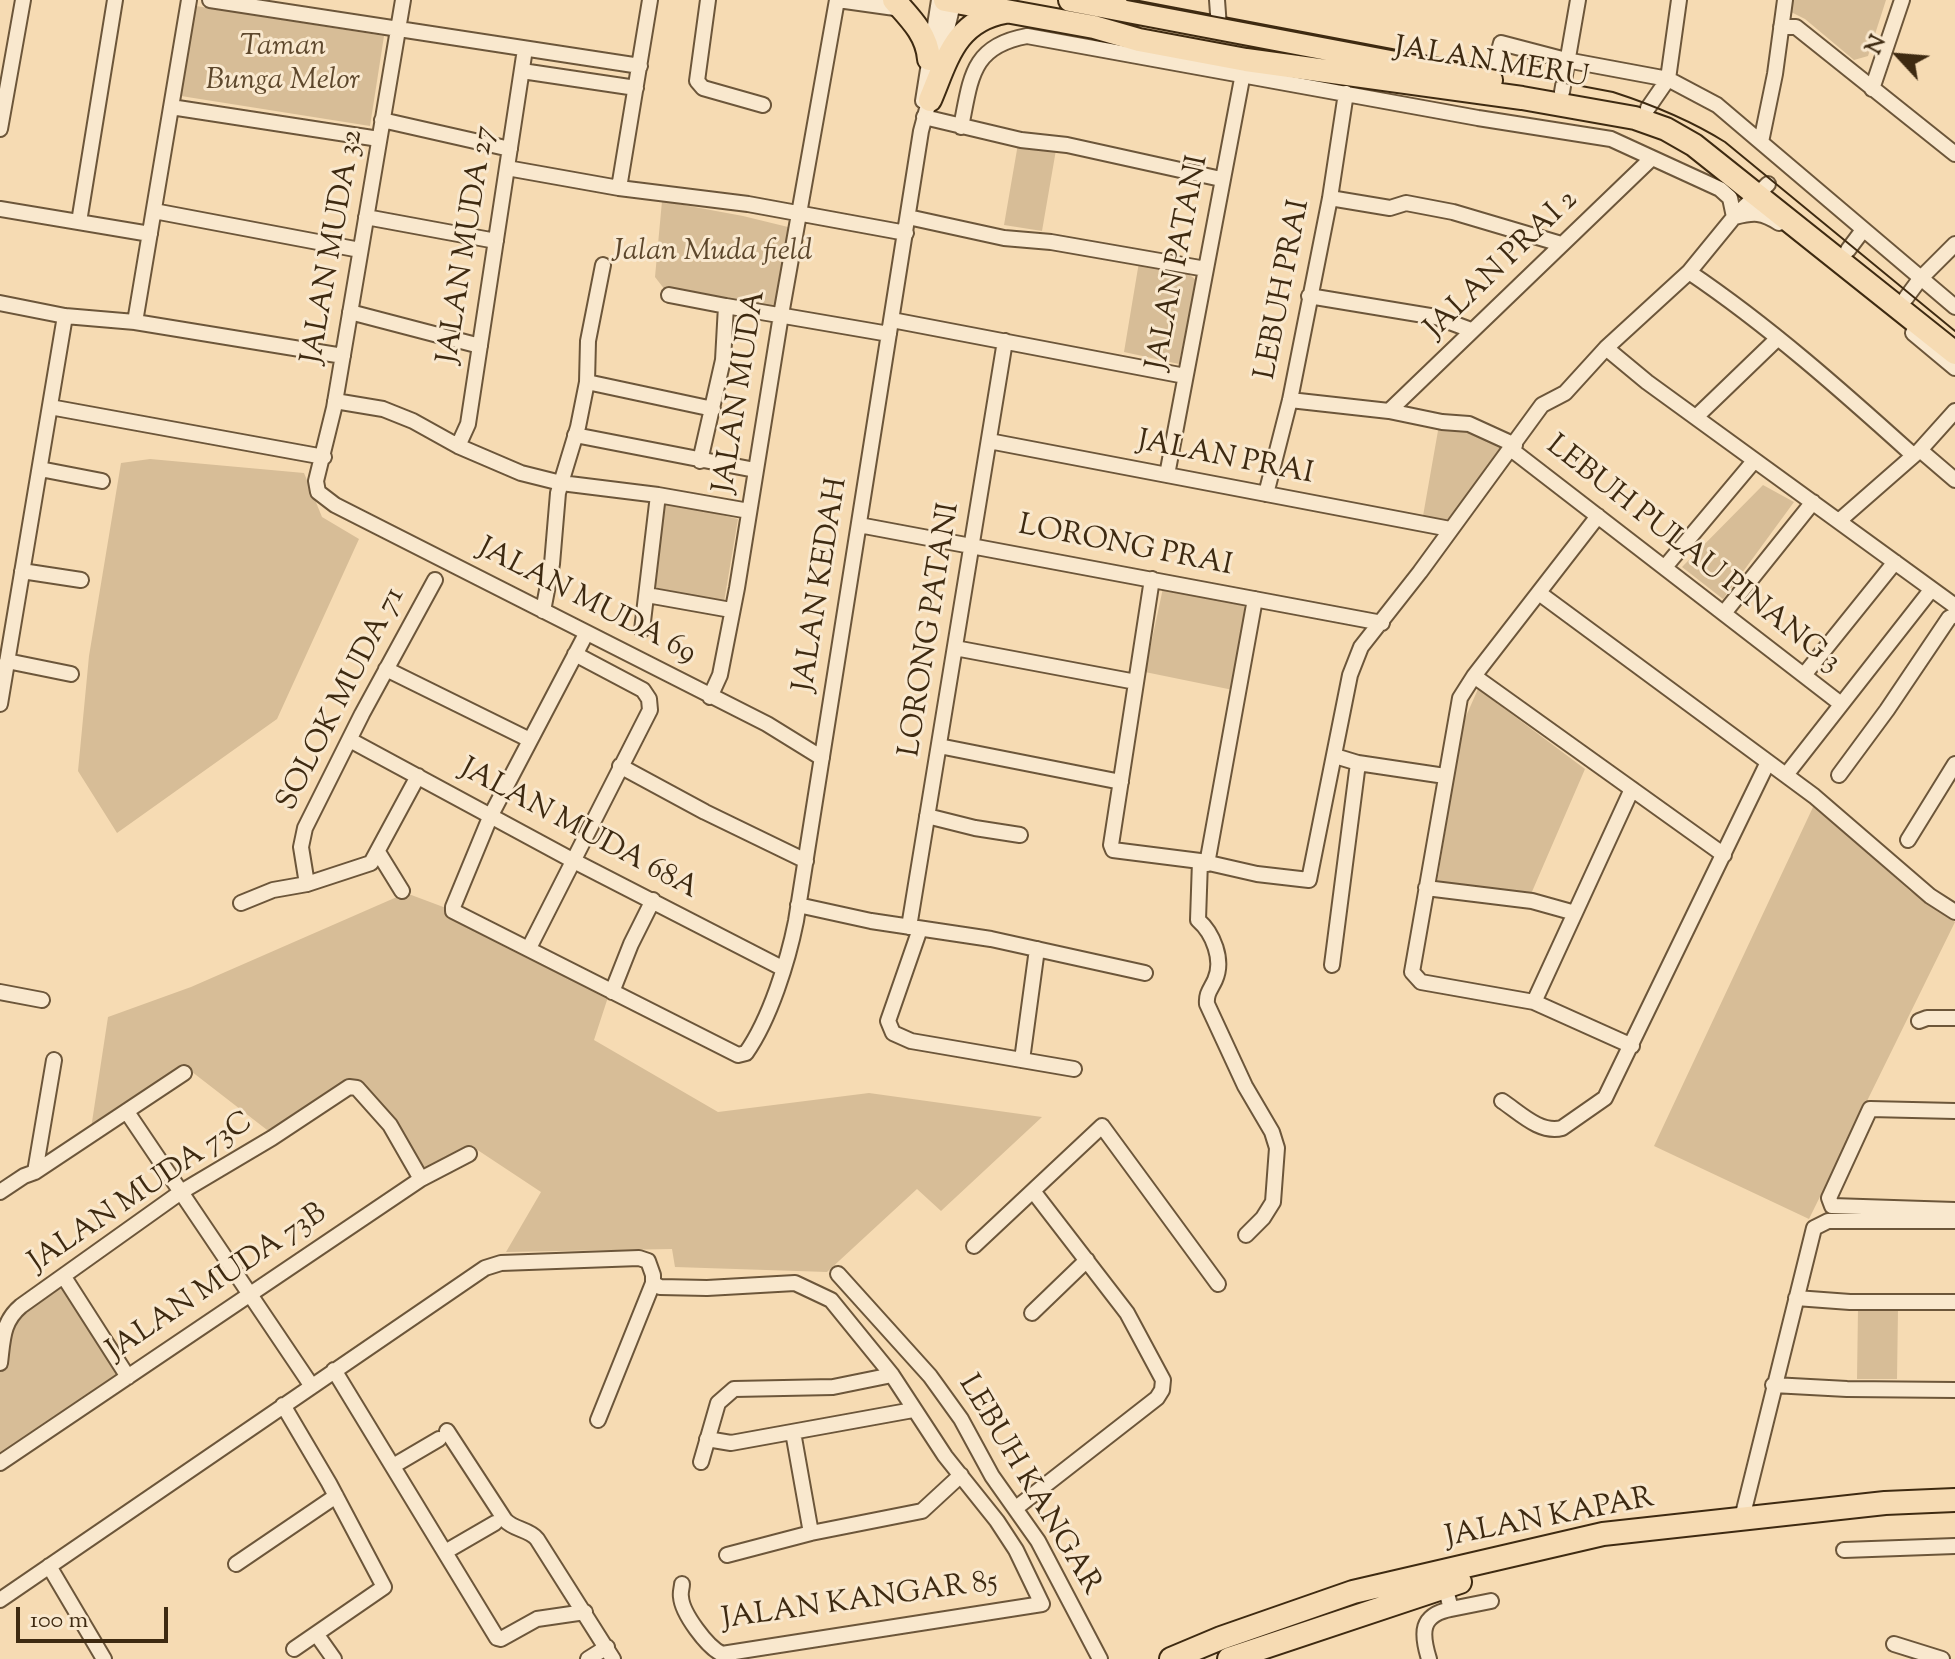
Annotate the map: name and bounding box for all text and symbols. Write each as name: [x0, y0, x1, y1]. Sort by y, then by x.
north arrow: [1859, 16, 1939, 96]
park label: Taman Bunga Melor: [206, 31, 360, 102]
text: N: [1859, 31, 1896, 60]
street label: JALAN MERU: [1391, 32, 1591, 98]
street label: JALAN MUDA 27: [432, 124, 506, 366]
street label: JALAN MUDA 32: [297, 127, 373, 367]
street label: JALAN PATANI: [1142, 152, 1218, 374]
street label: JALAN PRAI 2: [1419, 184, 1587, 348]
street label: LEBUH PRAI: [1250, 197, 1320, 383]
park label: Jalan Muda field: [612, 236, 812, 272]
street label: JALAN MUDA: [708, 288, 776, 496]
street label: JALAN PRAI: [1134, 425, 1316, 495]
street label: LEBUH PULAU PINANG 3: [1537, 430, 1847, 682]
street label: JALAN KEDAH: [788, 475, 858, 695]
street label: LORONG PATANI: [894, 500, 970, 760]
street label: LORONG PRAI: [1015, 510, 1235, 586]
street label: JALAN MUDA 69: [471, 532, 701, 674]
street label: SOLOK MUDA 71: [271, 582, 415, 818]
street label: JALAN MUDA 68A: [453, 753, 703, 909]
street label: JALAN MUDA 73C: [23, 1106, 261, 1282]
street label: JALAN MUDA 73B: [101, 1197, 335, 1371]
street label: LEBUH KANGAR: [948, 1370, 1108, 1602]
street label: JALAN KAPAR: [1443, 1482, 1657, 1558]
street label: JALAN KANGAR 85: [720, 1566, 1000, 1640]
scale bar: [20, 1591, 172, 1641]
text: 100 m: [30, 1604, 88, 1638]

